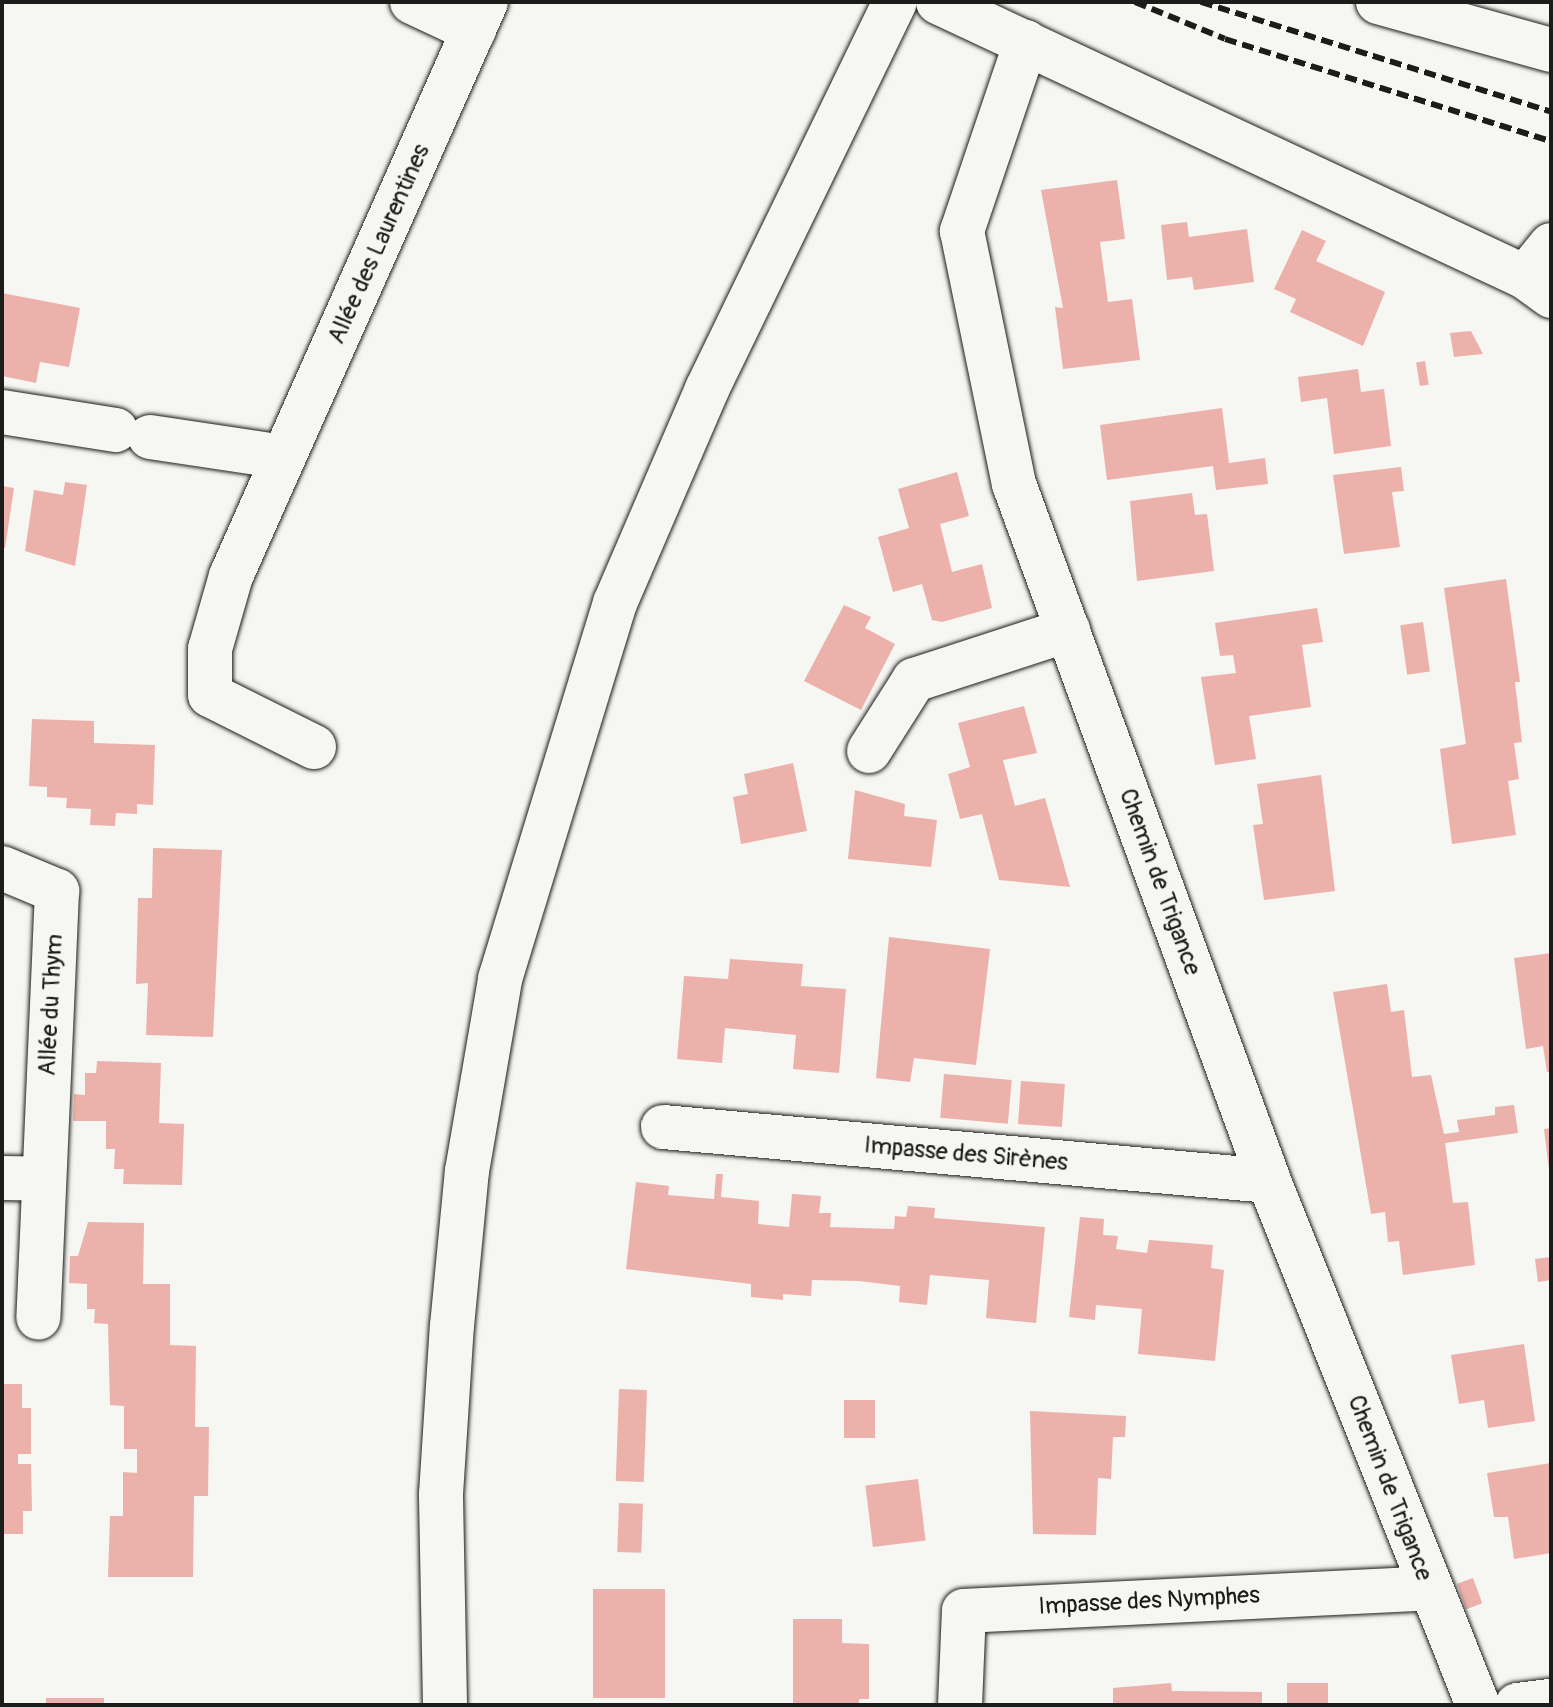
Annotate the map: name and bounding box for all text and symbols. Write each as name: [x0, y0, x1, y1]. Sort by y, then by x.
street label: Allée des Laurentines: [322, 140, 436, 348]
street label: Chemin de Trigance: [1113, 785, 1207, 979]
street label: Allée du Thym: [33, 933, 69, 1077]
street label: Impasse des Sirènes: [863, 1131, 1069, 1177]
street label: Chemin de Trigance: [1341, 1391, 1439, 1585]
street label: Impasse des Nymphes: [1038, 1581, 1260, 1621]

